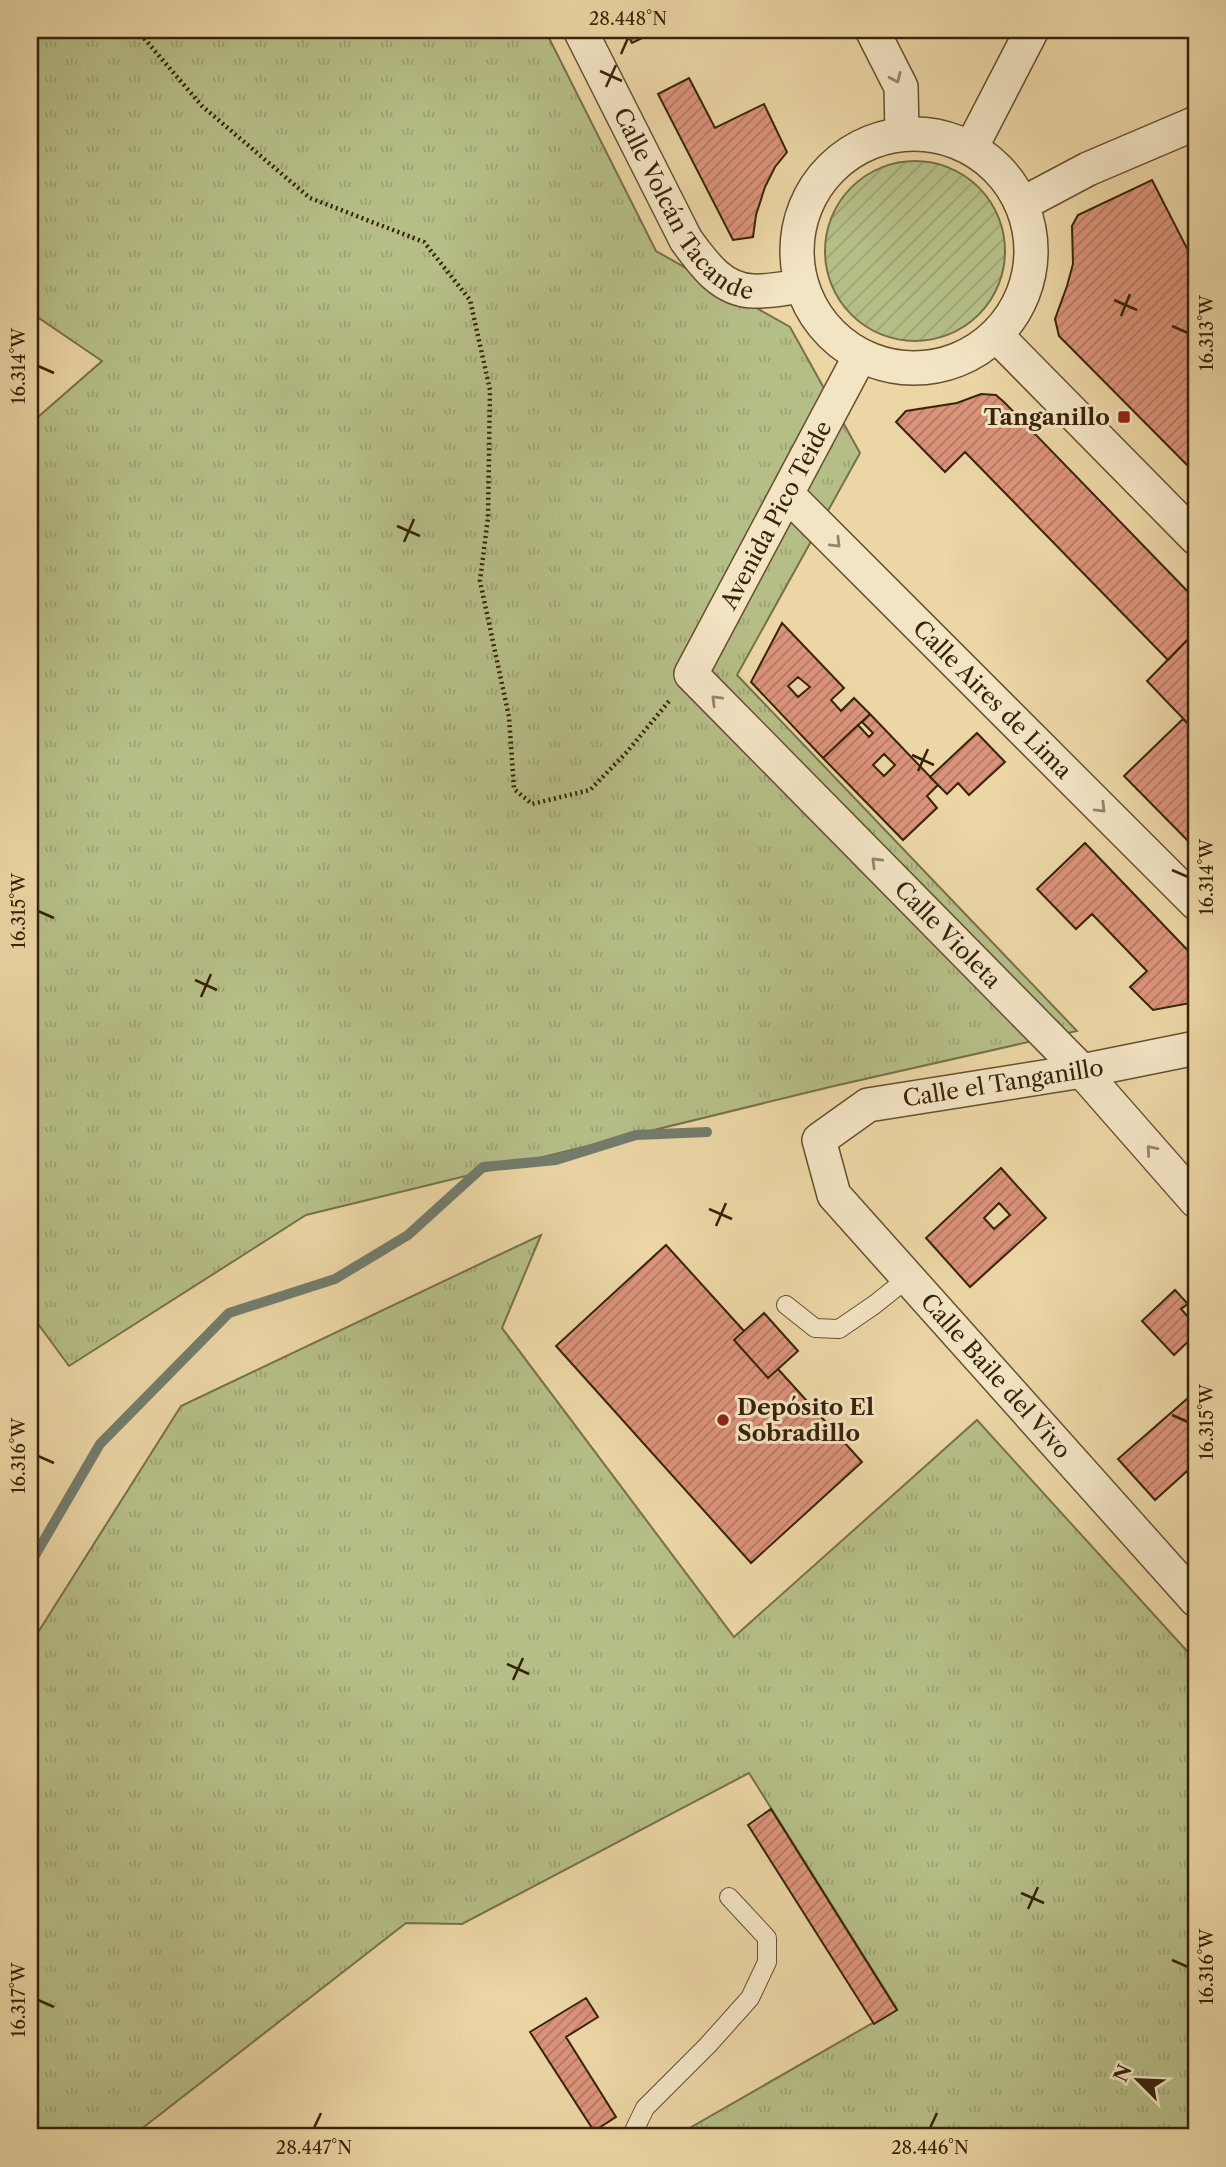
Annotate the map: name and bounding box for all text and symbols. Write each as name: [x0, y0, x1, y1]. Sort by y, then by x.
text: 28.448°N: [589, 8, 667, 30]
one-way arrow: [888, 71, 902, 84]
street label: Calle Volcán Tacande: [608, 103, 755, 305]
text: 16.313°W: [1196, 294, 1218, 371]
text: 16.314°W: [8, 327, 30, 404]
place label: Tanganillo: [984, 403, 1110, 431]
marker: Tanganillo: [1116, 409, 1132, 425]
street label: Avenida Pico Teide: [714, 416, 838, 615]
one-way arrow: [828, 535, 840, 547]
street label: Calle Aires de Lima: [907, 614, 1078, 785]
one-way arrow: [711, 695, 724, 708]
one-way arrow: [1092, 799, 1105, 812]
text: 16.314°W: [1196, 838, 1218, 915]
one-way arrow: [871, 857, 884, 870]
text: 16.315°W: [8, 872, 30, 949]
street label: Calle Violeta: [889, 875, 1007, 995]
street label: Calle el Tanganillo: [901, 1053, 1105, 1113]
one-way arrow: [1147, 1145, 1159, 1158]
street label: Calle Baile del Vivo: [915, 1288, 1077, 1464]
text: 16.315°W: [1196, 1383, 1218, 1460]
place label: Depósito El Sobradillo: [737, 1393, 874, 1447]
marker: Depósito El Sobradillo: [715, 1412, 731, 1428]
text: 16.316°W: [8, 1417, 30, 1494]
text: 16.316°W: [1196, 1928, 1218, 2005]
text: 16.317°W: [8, 1961, 30, 2037]
north arrow: [1104, 2044, 1174, 2114]
text: N: [1109, 2061, 1137, 2086]
text: 28.447°N: [276, 2137, 352, 2159]
text: 28.446°N: [891, 2137, 969, 2159]

